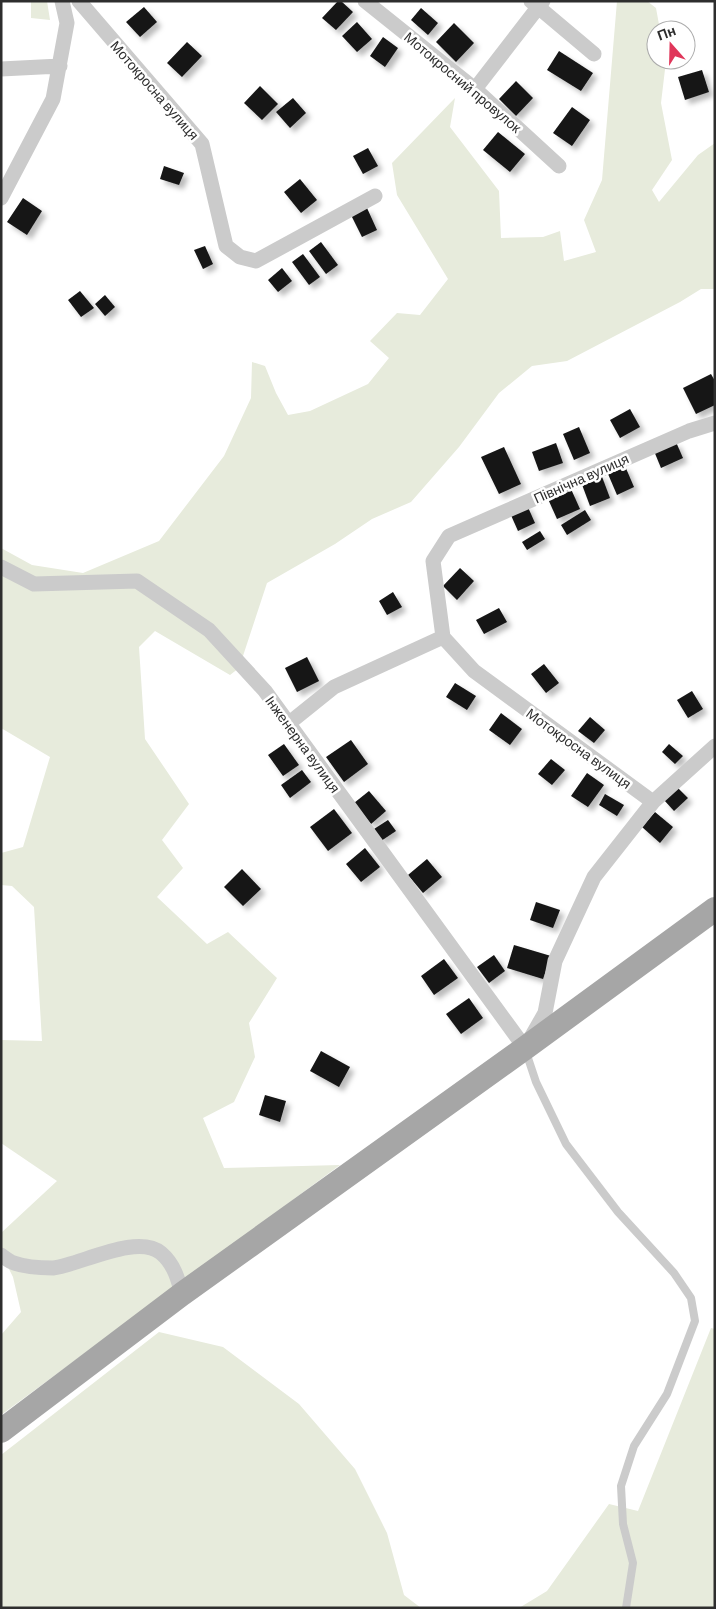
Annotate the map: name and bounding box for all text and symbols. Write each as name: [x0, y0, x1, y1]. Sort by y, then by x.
north arrow: [646, 20, 696, 70]
text: Пн: [655, 21, 678, 43]
street label: Мотокросний провулок: [401, 28, 526, 136]
street label: Мотокросна вулиця: [107, 37, 203, 143]
street label: Північна вулиця: [531, 449, 631, 507]
street label: Інженерна вулиця: [262, 692, 344, 796]
street label: Мотокросна вулиця: [523, 704, 635, 792]

